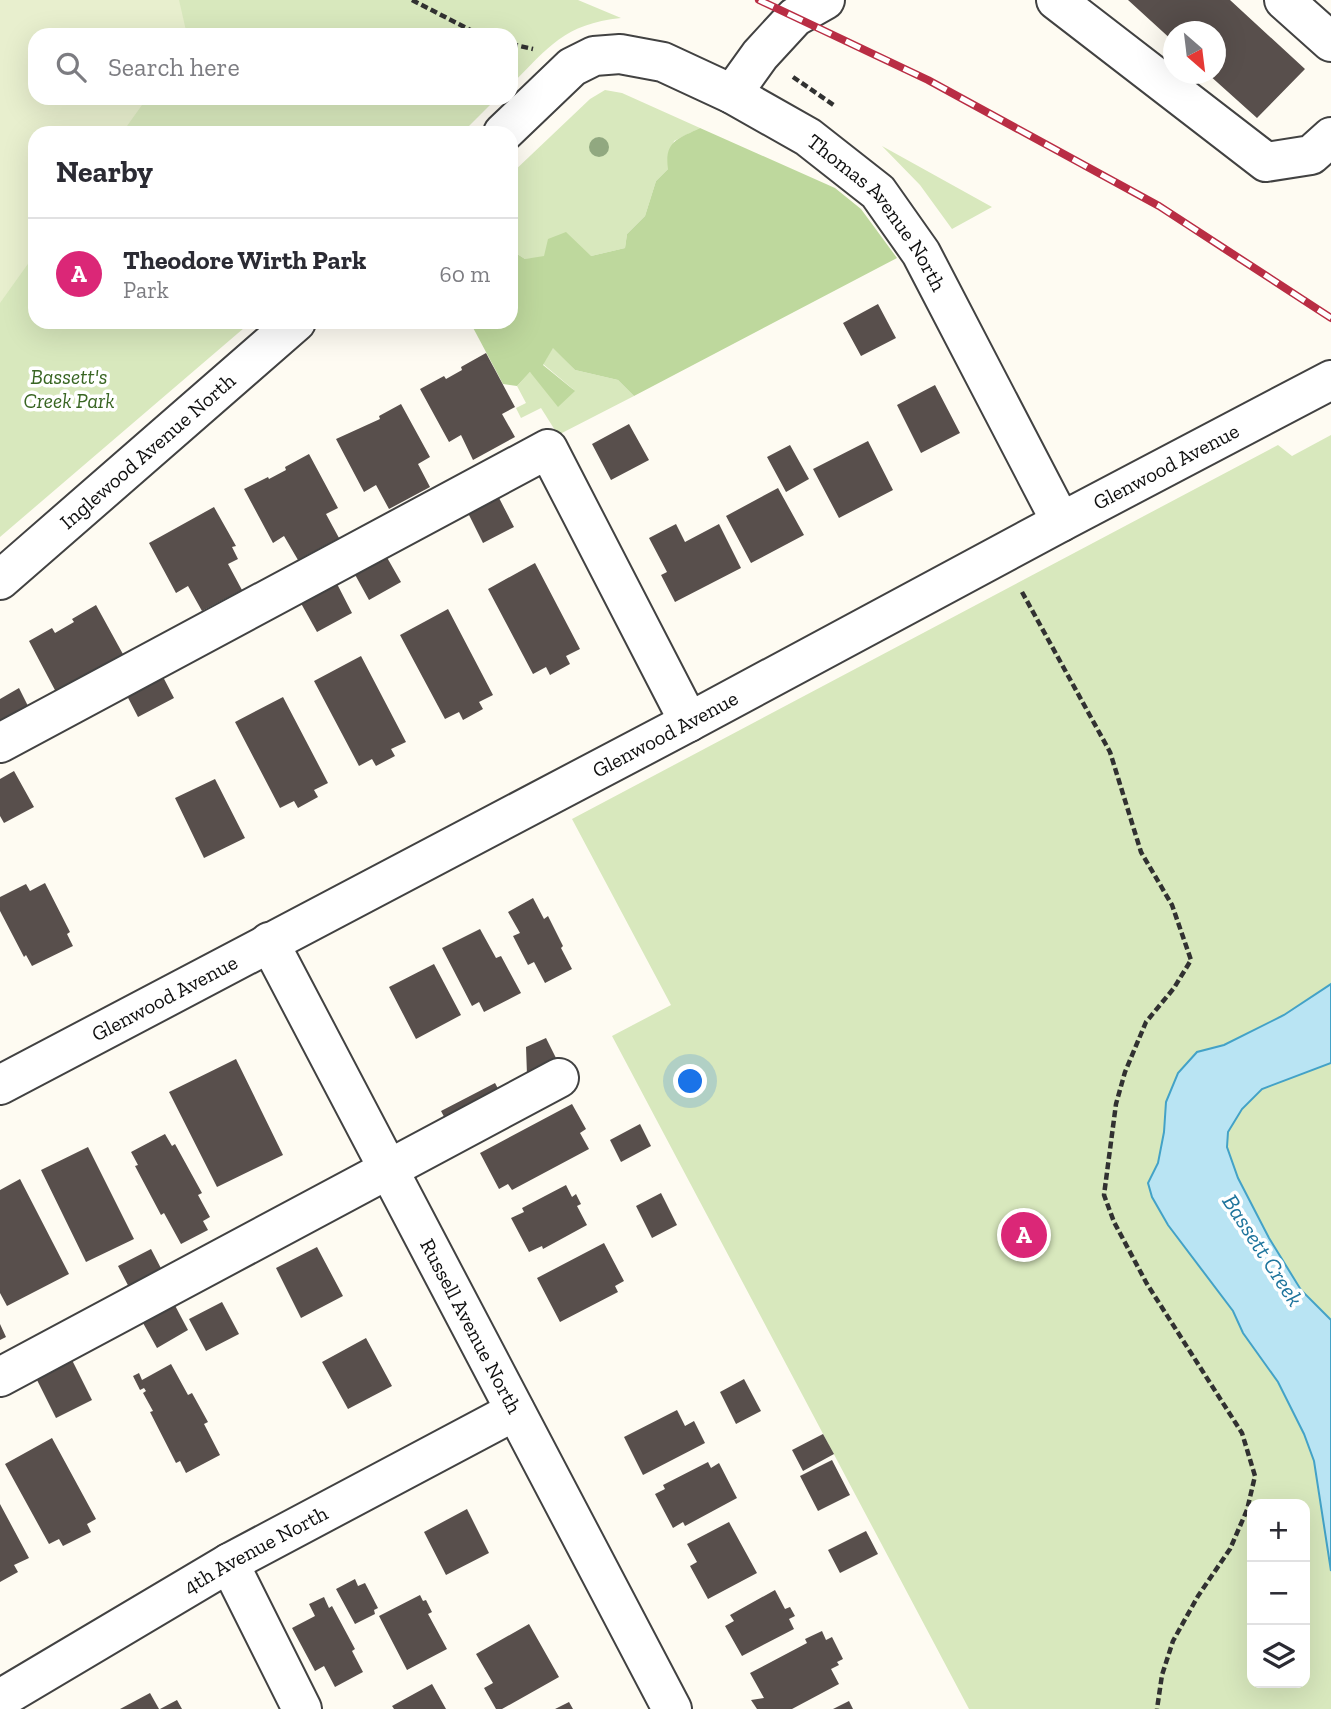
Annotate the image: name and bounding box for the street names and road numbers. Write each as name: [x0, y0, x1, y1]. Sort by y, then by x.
street label: Thomas Avenue North: [802, 128, 952, 296]
street label: Inglewood Avenue North: [55, 368, 240, 534]
street label: Glenwood Avenue: [1089, 418, 1243, 515]
street label: Glenwood Avenue: [588, 685, 742, 783]
street label: Glenwood Avenue: [87, 949, 242, 1047]
street label: Russell Avenue North: [415, 1234, 528, 1418]
street label: 4th Avenue North: [179, 1500, 332, 1599]

